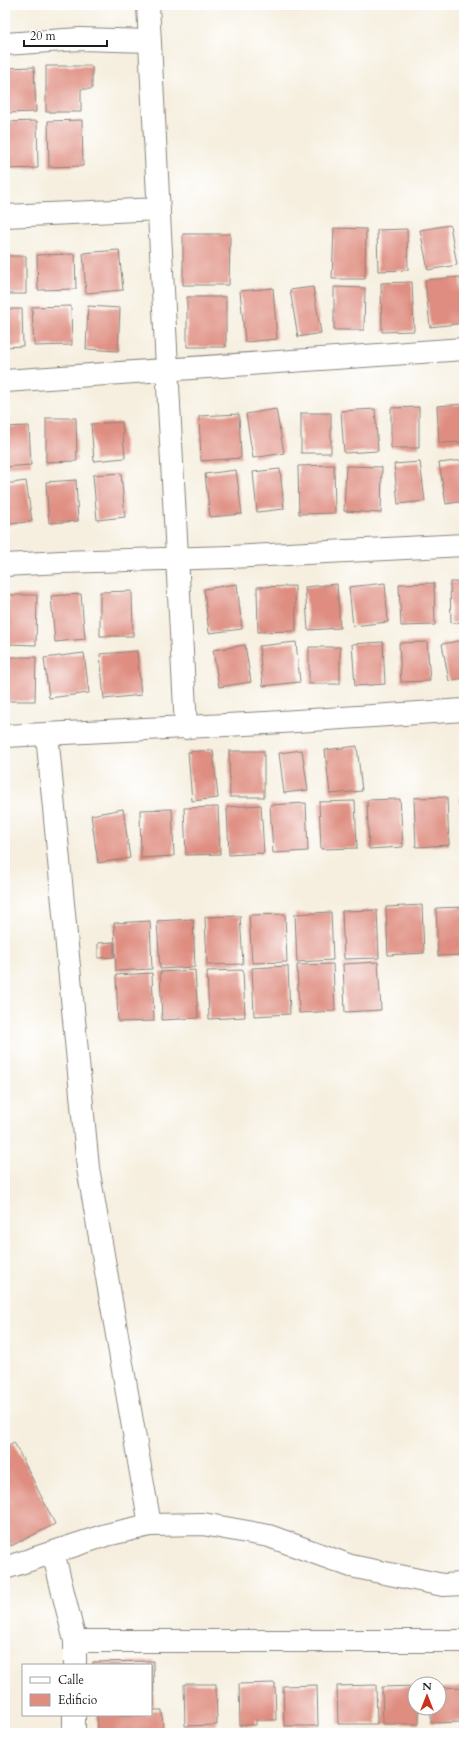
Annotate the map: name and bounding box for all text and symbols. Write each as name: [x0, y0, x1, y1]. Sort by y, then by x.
scale bar: [24, 22, 107, 48]
text: 20 m: [30, 28, 57, 44]
legend: [22, 1664, 152, 1716]
text: Calle: [58, 1672, 84, 1688]
north arrow: [407, 1676, 447, 1716]
text: N: [422, 1679, 432, 1694]
text: Edificio: [58, 1692, 98, 1708]

